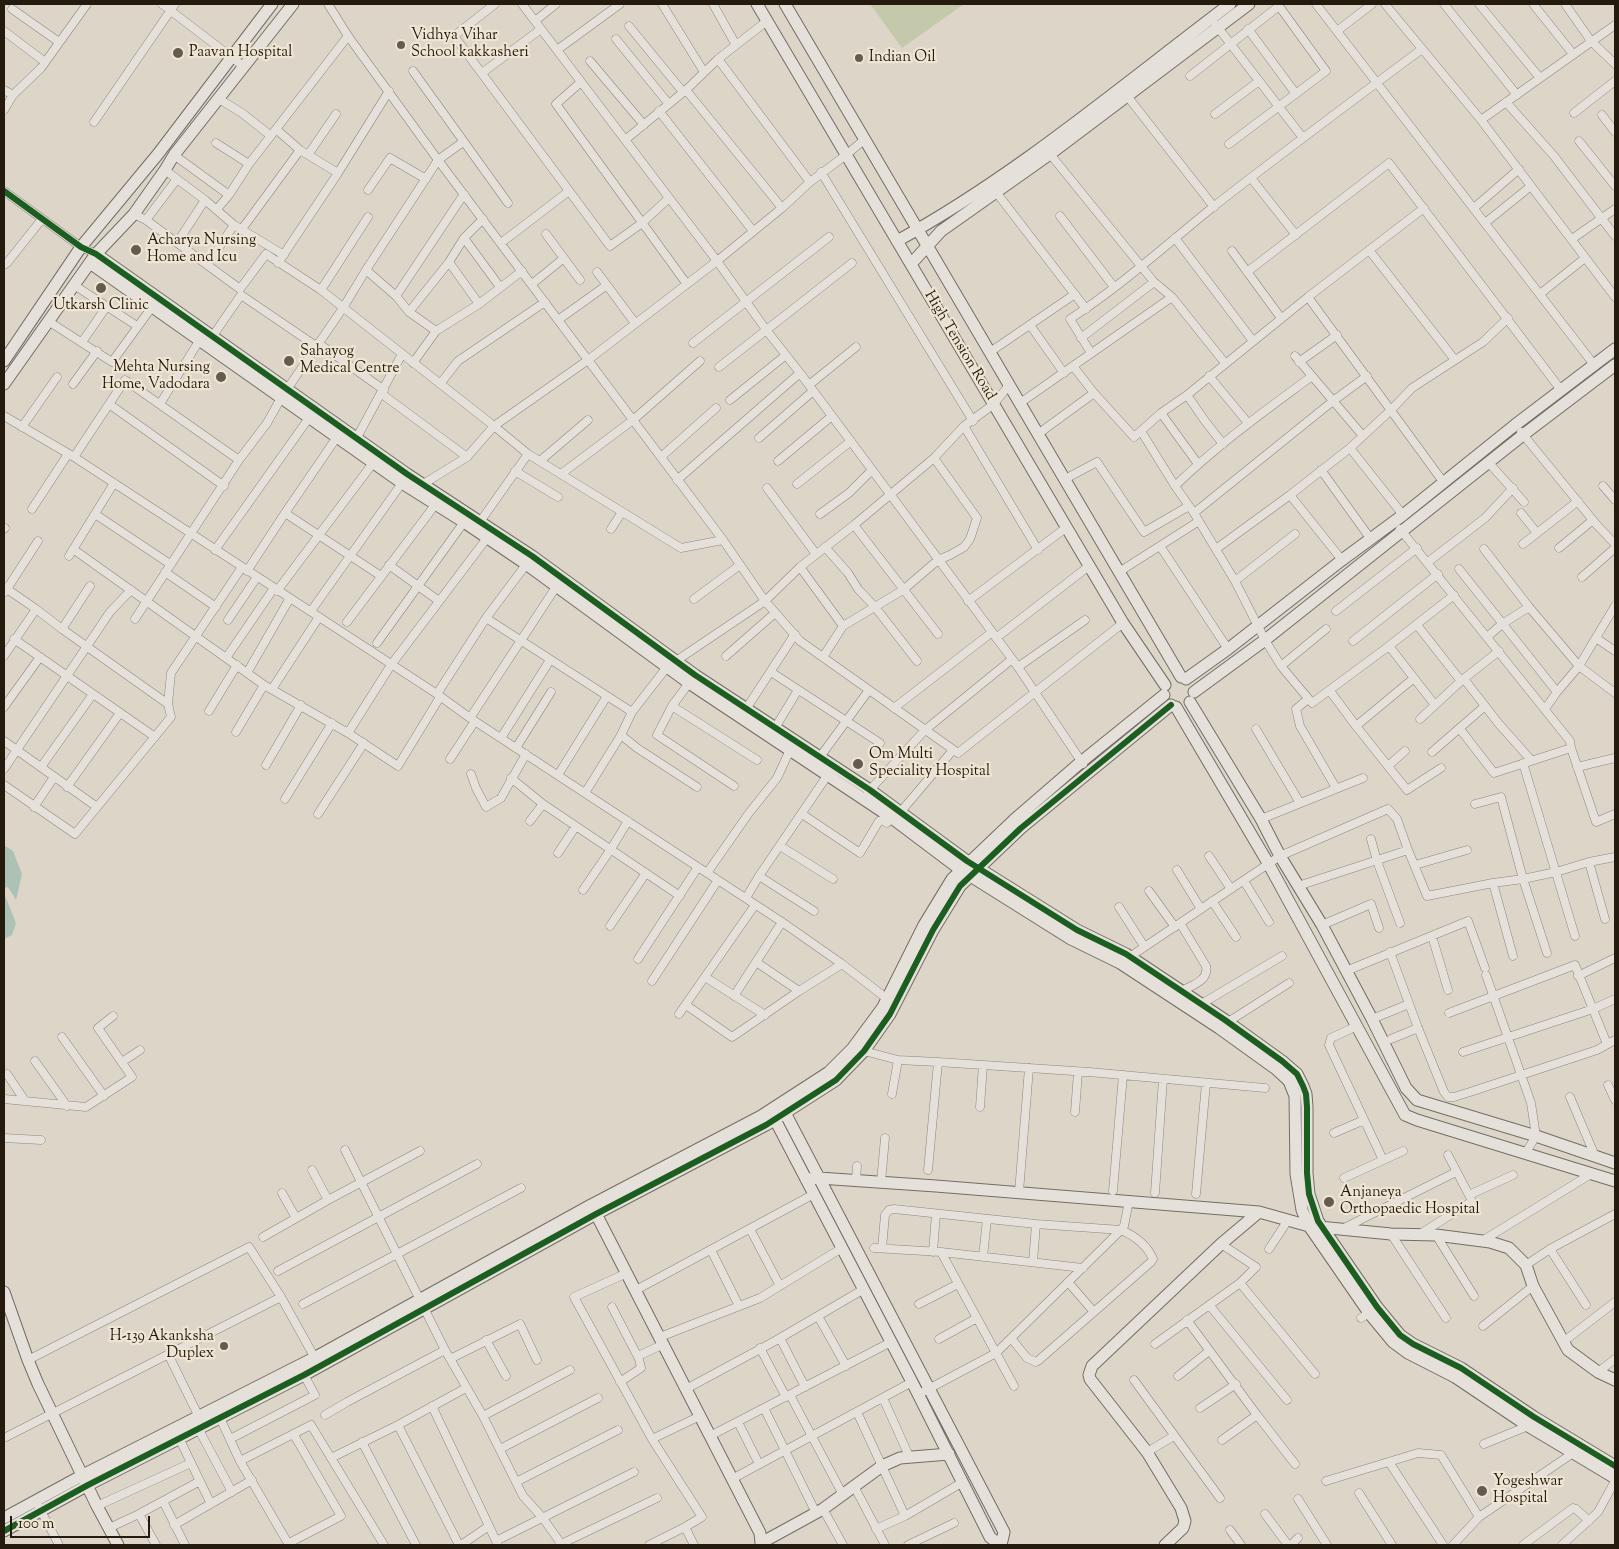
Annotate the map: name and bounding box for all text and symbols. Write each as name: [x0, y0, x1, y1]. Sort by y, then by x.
place label: Vidhya Vihar School kakkasheri: [411, 27, 529, 62]
marker: Vidhya Vihar School kakkasheri: [395, 39, 407, 51]
place label: Paavan Hospital: [189, 44, 292, 62]
marker: Paavan Hospital: [171, 46, 185, 60]
place label: Indian Oil: [869, 49, 936, 67]
marker: Indian Oil: [853, 52, 865, 64]
place label: Acharya Nursing Home and Icu: [147, 232, 256, 267]
marker: Acharya Nursing Home and Icu: [129, 243, 143, 257]
marker: Utkarsh Clinic: [94, 281, 108, 295]
street label: High Tension Road: [919, 288, 999, 404]
place label: Utkarsh Clinic: [53, 297, 149, 315]
place label: Sahayog Medical Centre: [300, 343, 399, 378]
marker: Sahayog Medical Centre: [282, 354, 296, 368]
place label: Mehta Nursing Home, Vadodara: [102, 359, 210, 394]
marker: Mehta Nursing Home, Vadodara: [214, 370, 228, 384]
place label: Om Multi Speciality Hospital: [869, 746, 990, 781]
marker: Om Multi Speciality Hospital: [851, 757, 865, 771]
place label: Anjaneya Orthopaedic Hospital: [1340, 1184, 1480, 1219]
marker: Anjaneya Orthopaedic Hospital: [1322, 1195, 1336, 1209]
place label: H-139 Akanksha Duplex: [110, 1328, 214, 1363]
marker: H-139 Akanksha Duplex: [218, 1340, 230, 1352]
place label: Yogeshwar Hospital: [1493, 1473, 1563, 1508]
marker: Yogeshwar Hospital: [1475, 1484, 1489, 1498]
scale bar: [12, 1506, 152, 1538]
text: 100 m: [18, 1514, 54, 1535]

